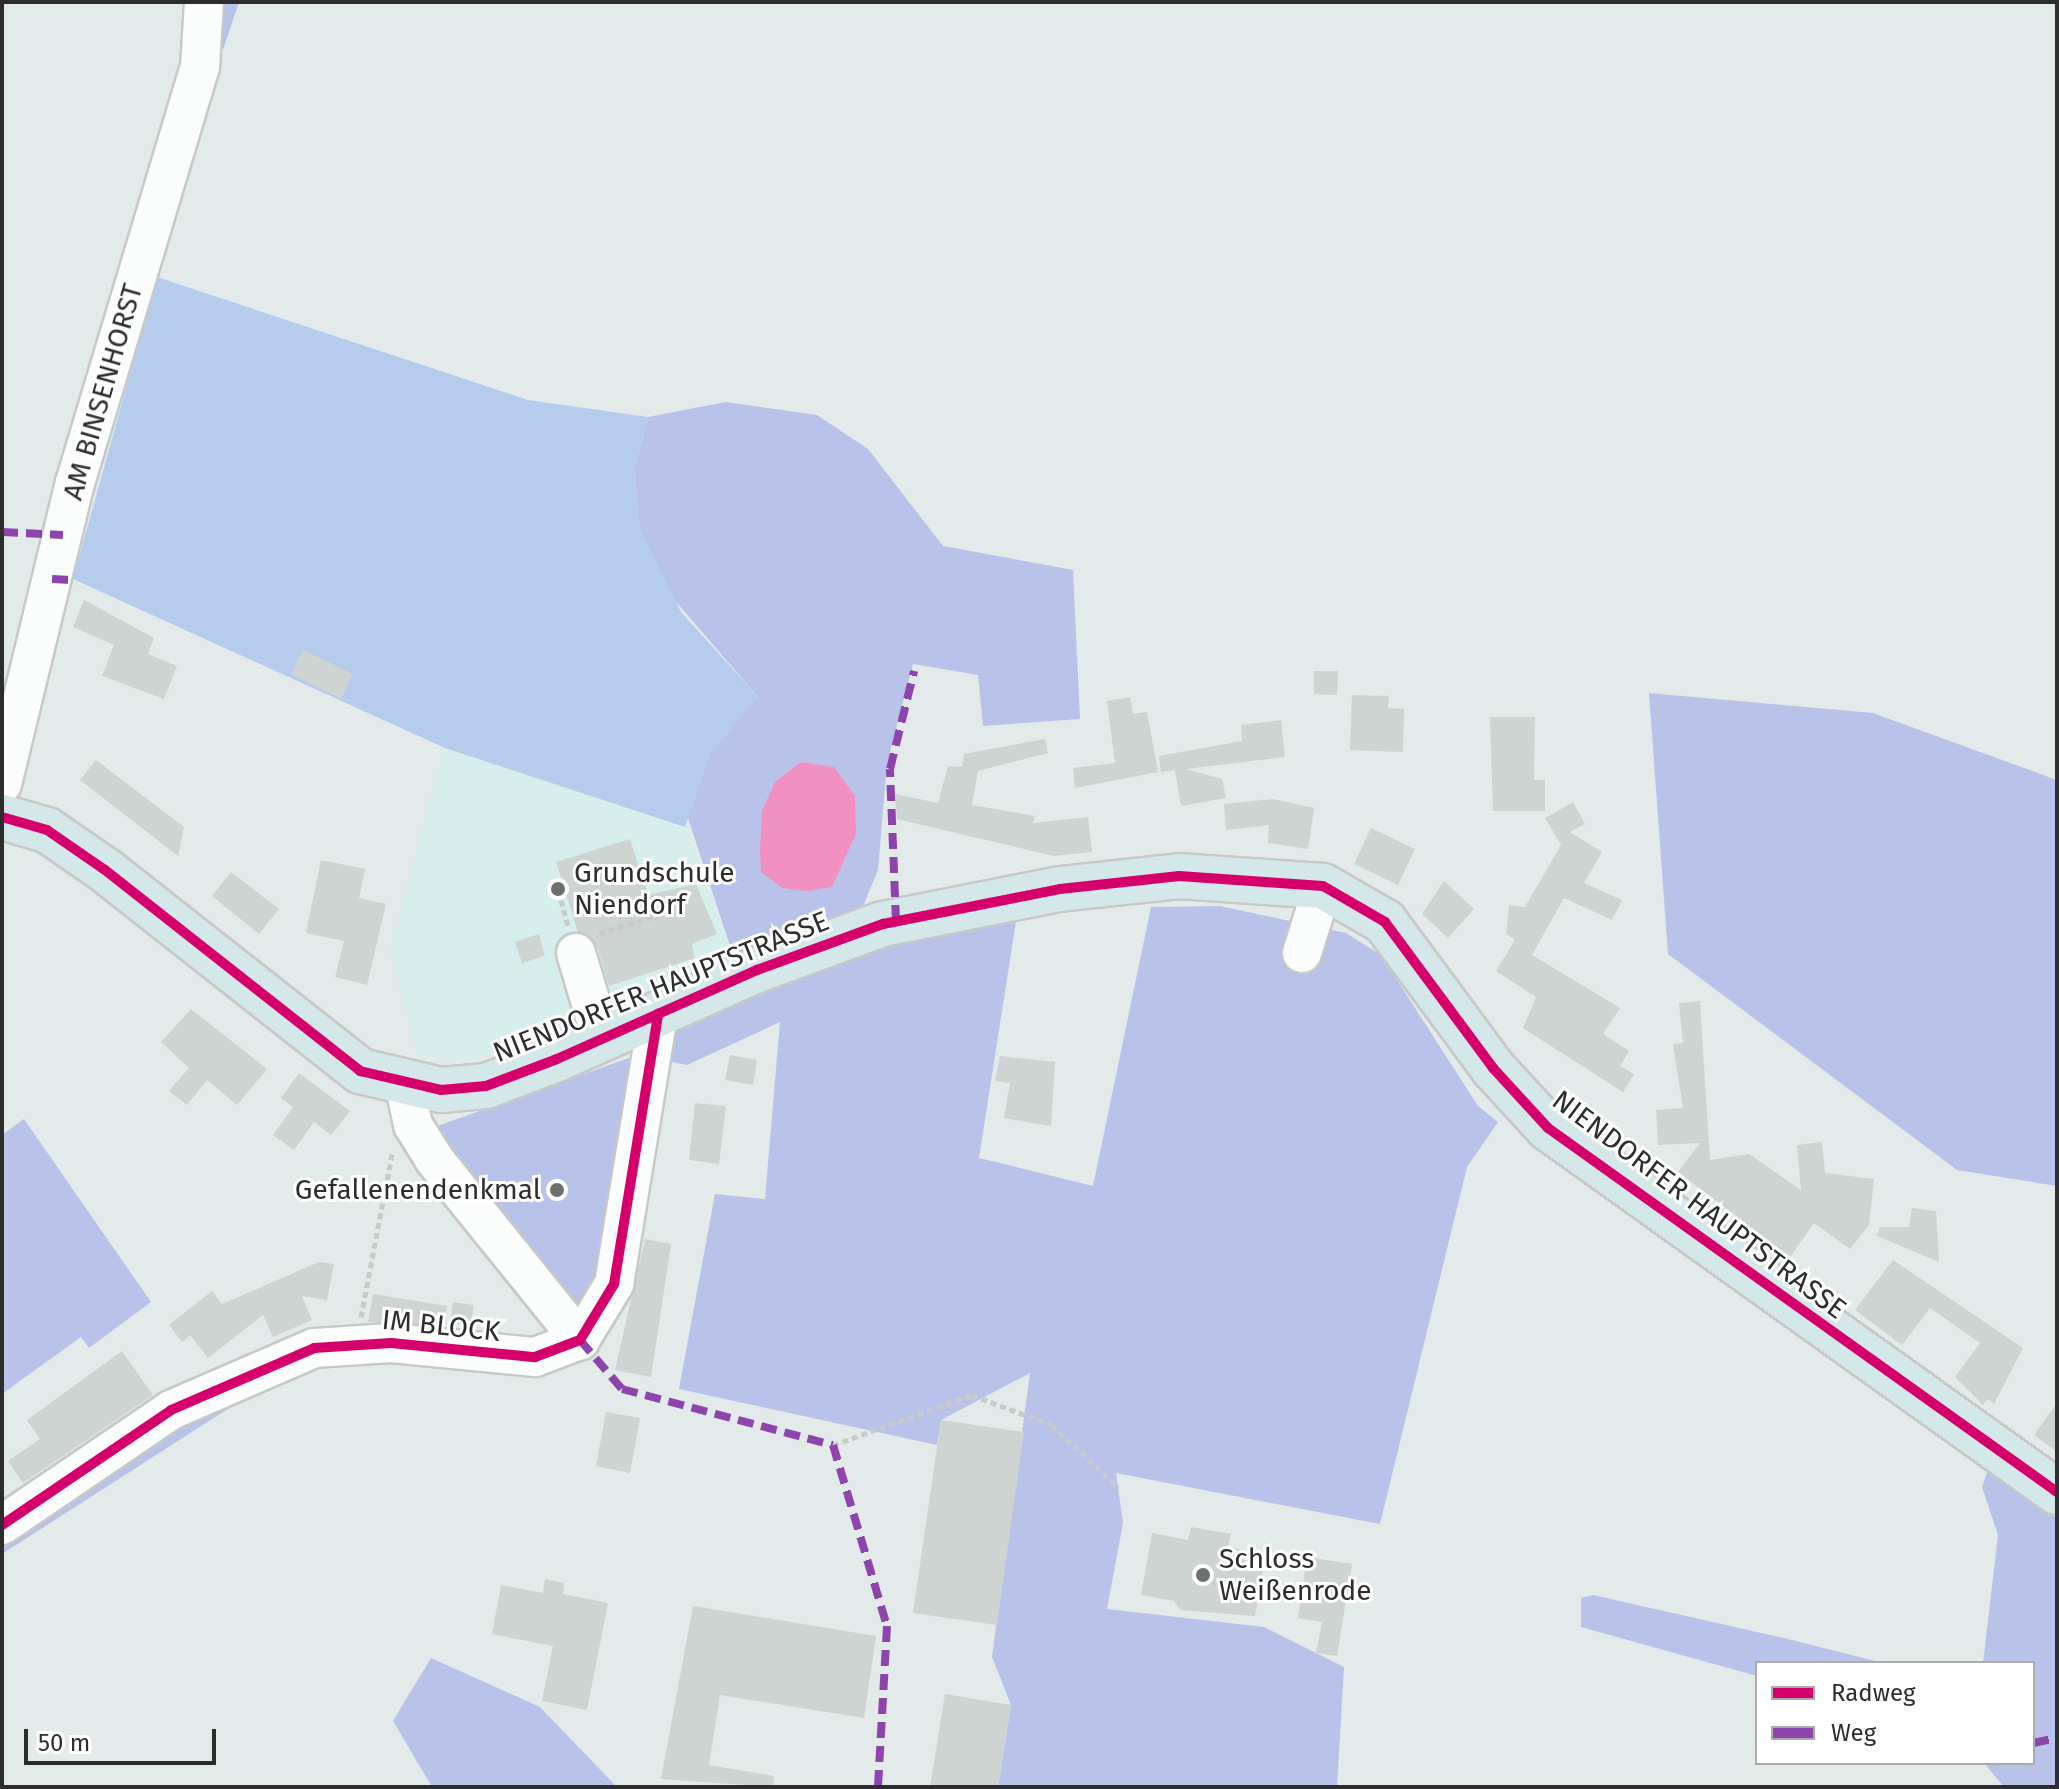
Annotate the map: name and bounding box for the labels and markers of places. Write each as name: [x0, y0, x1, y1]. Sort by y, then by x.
place label: Grundschule Niendorf: [574, 856, 734, 922]
marker: Grundschule Niendorf: [549, 880, 567, 898]
place label: Gefallenendenkmal: [295, 1173, 541, 1207]
marker: Gefallenendenkmal: [548, 1181, 566, 1199]
place label: Schloss Weißenrode: [1219, 1542, 1372, 1608]
marker: Schloss Weißenrode: [1194, 1566, 1212, 1584]

